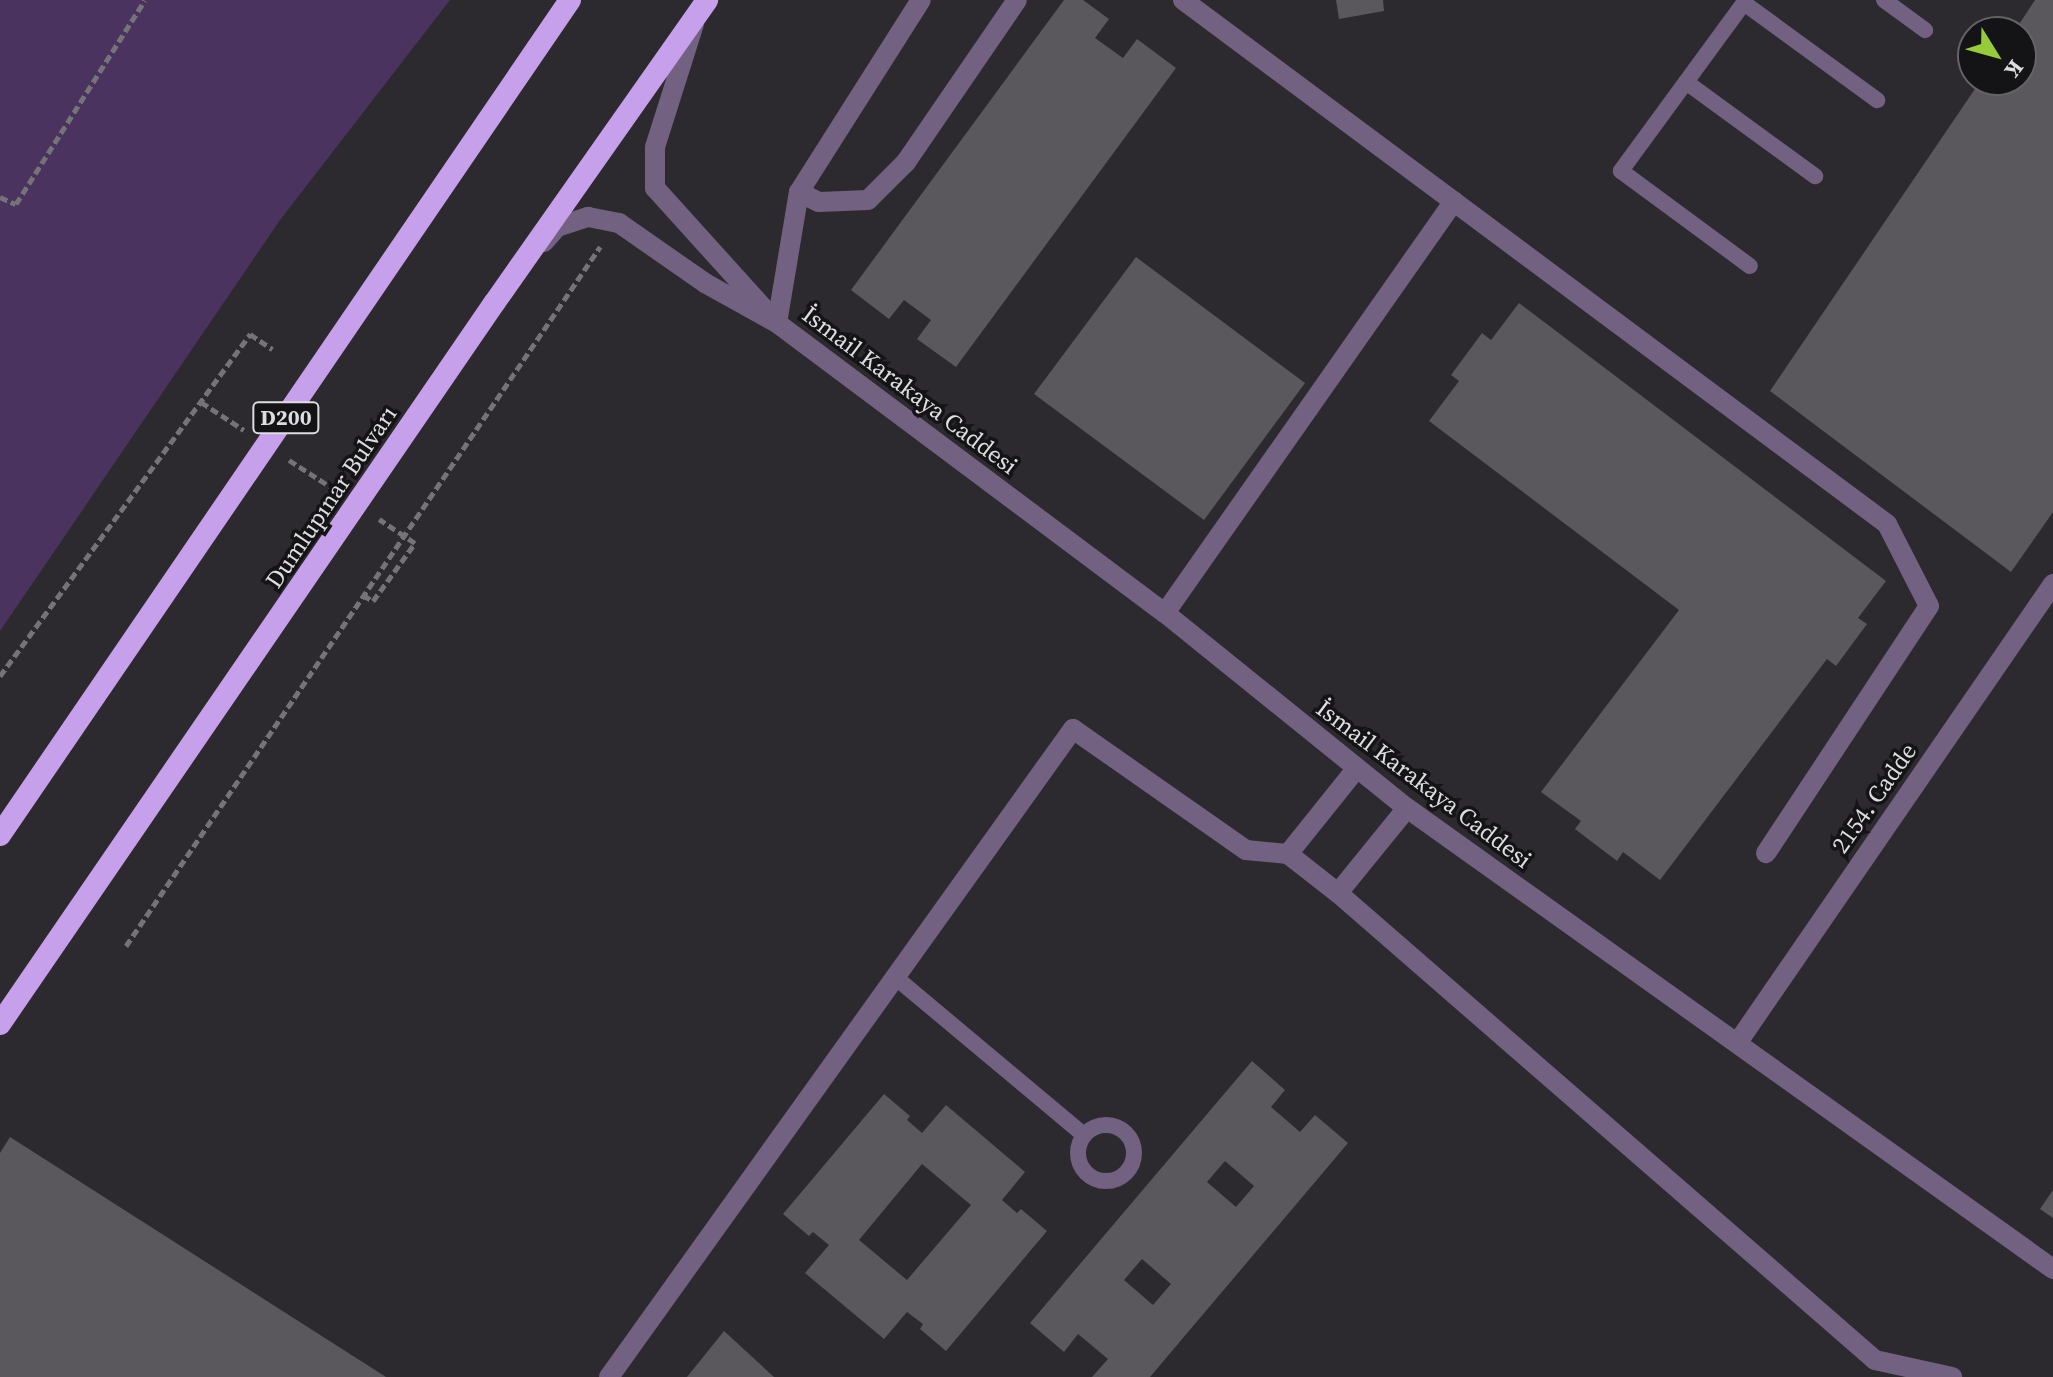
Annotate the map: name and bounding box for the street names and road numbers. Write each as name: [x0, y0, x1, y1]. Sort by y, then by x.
street label: İsmail Karakaya Caddesi: [797, 300, 1023, 480]
road number: D200: [252, 400, 320, 436]
street label: Dumlupınar Bulvarı: [259, 400, 403, 594]
street label: İsmail Karakaya Caddesi: [1311, 694, 1537, 874]
street label: 2154. Cadde: [1826, 737, 1922, 859]

